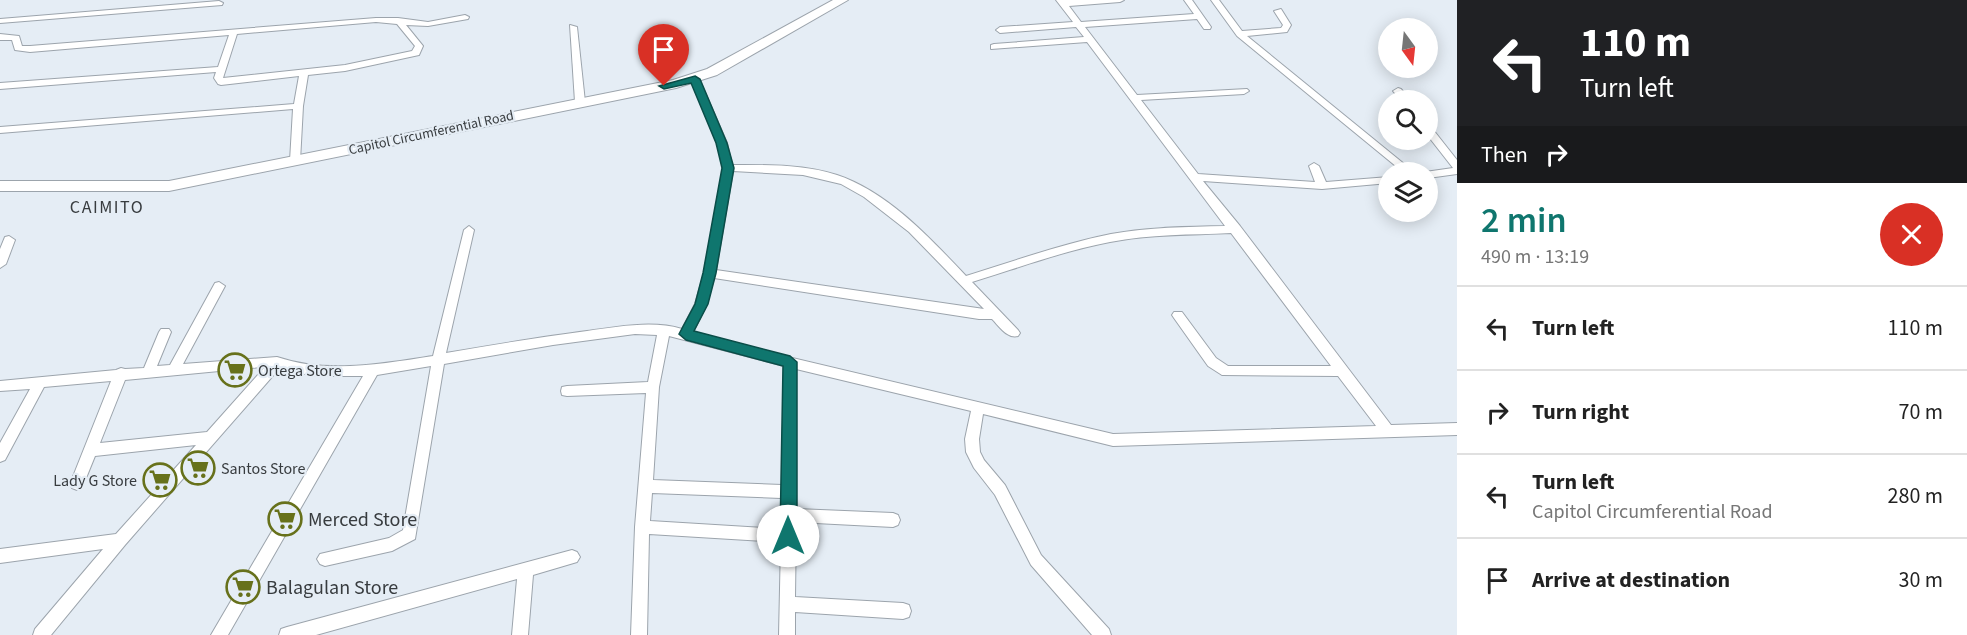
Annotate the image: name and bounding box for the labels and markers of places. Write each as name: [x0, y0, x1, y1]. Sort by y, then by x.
pin: [638, 24, 689, 86]
supermarket icon: Ortega Store: [217, 352, 253, 388]
place label: Ortega Store: [258, 360, 342, 382]
supermarket icon: Santos Store: [180, 450, 216, 486]
place label: Santos Store: [221, 458, 306, 480]
supermarket icon: Lady G Store: [142, 462, 178, 498]
place label: Lady G Store: [53, 470, 137, 492]
supermarket icon: Merced Store: [267, 501, 303, 537]
place label: Merced Store: [308, 506, 417, 534]
supermarket icon: Balagulan Store: [225, 569, 261, 605]
place label: Balagulan Store: [266, 574, 398, 602]

